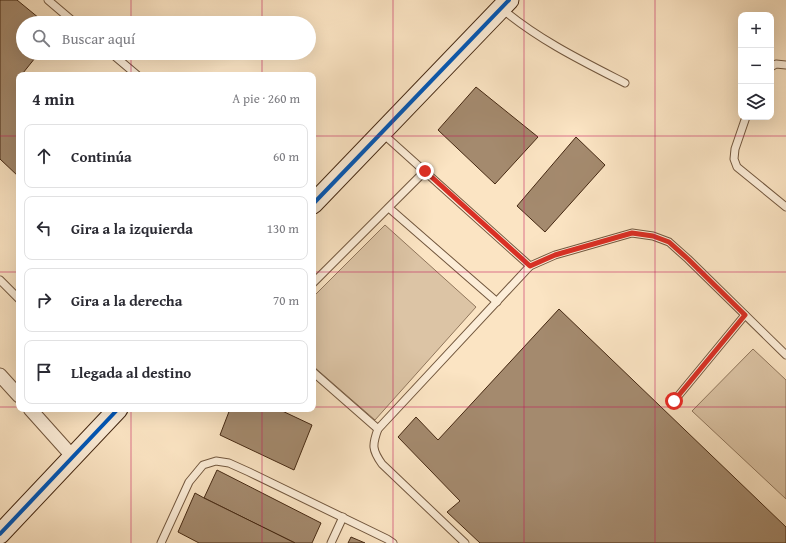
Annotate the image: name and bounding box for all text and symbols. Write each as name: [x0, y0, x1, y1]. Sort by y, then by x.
map controls: [738, 12, 774, 120]
button: +: [738, 12, 774, 48]
search box: [16, 16, 316, 60]
icon: search: [30, 27, 52, 49]
text: Buscar aquí: [62, 28, 135, 49]
button: −: [738, 48, 774, 84]
button: layers: [738, 84, 774, 120]
text: 4 min: [32, 86, 74, 111]
text: A pie · 260 m: [232, 89, 300, 108]
icon: ahead: [33, 145, 55, 167]
text: Continúa: [71, 146, 132, 167]
text: 60 m: [273, 147, 299, 166]
route end: [416, 162, 434, 180]
icon: left: [33, 217, 55, 239]
text: Gira a la izquierda: [71, 218, 193, 239]
text: 130 m: [267, 219, 299, 238]
icon: right: [33, 289, 55, 311]
text: Gira a la derecha: [71, 290, 182, 311]
text: 70 m: [273, 291, 299, 310]
icon: arrive: [33, 361, 55, 383]
text: Llegada al destino: [71, 362, 191, 383]
route start: [665, 392, 683, 410]

